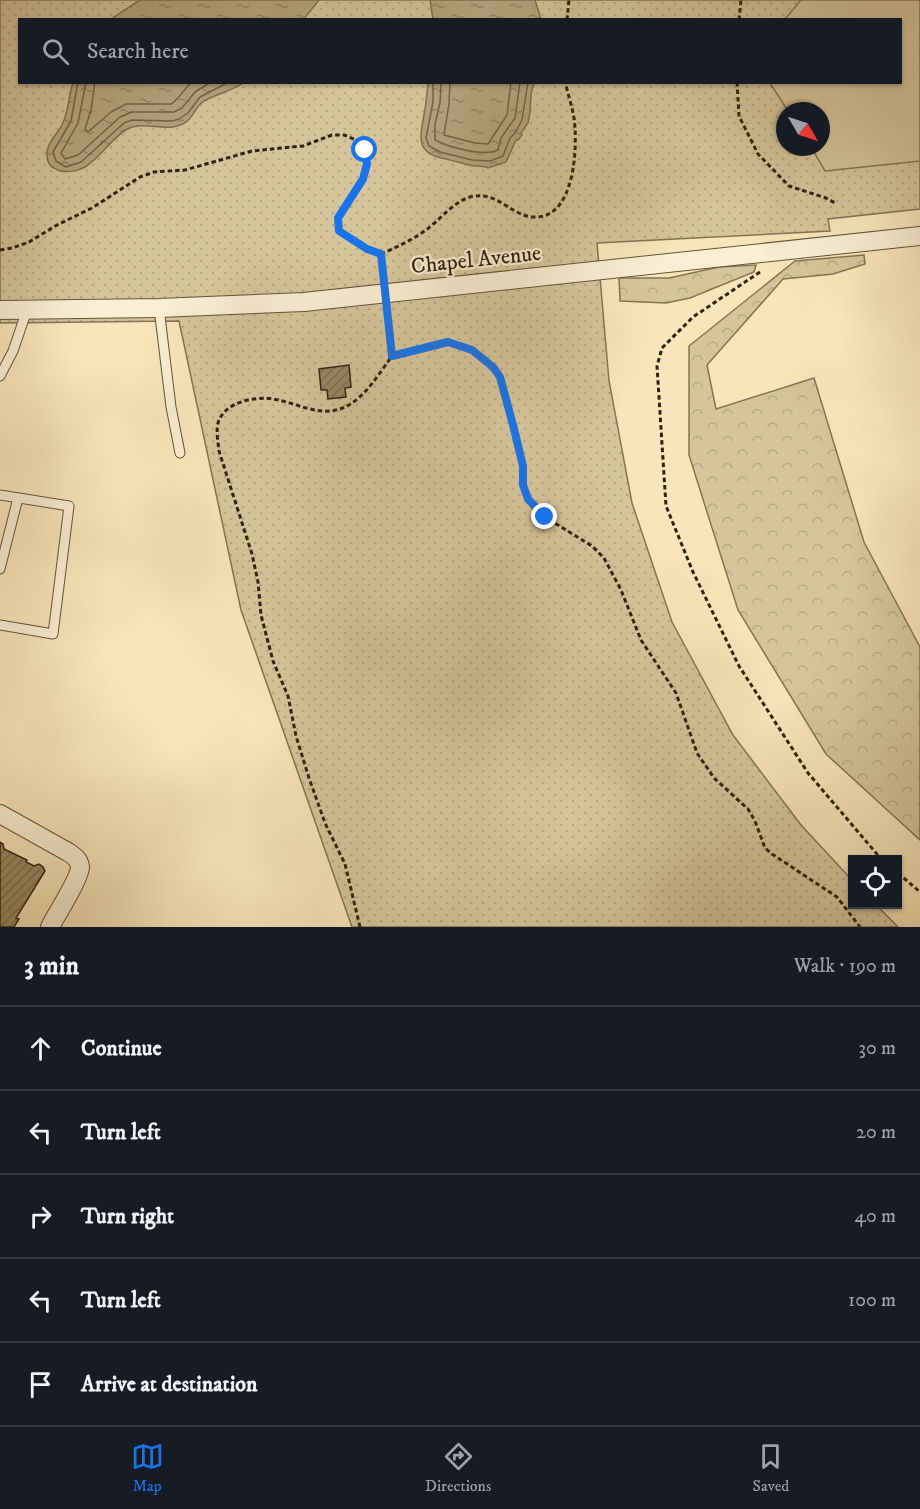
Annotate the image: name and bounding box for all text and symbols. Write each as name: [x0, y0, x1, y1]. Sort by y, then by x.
search box: [18, 18, 902, 84]
icon: search: [39, 35, 72, 68]
text: Search here: [87, 38, 189, 65]
north arrow: [776, 102, 830, 156]
route start: [351, 136, 377, 162]
street label: Chapel Avenue: [410, 240, 542, 280]
route end: [531, 503, 557, 529]
map controls: [848, 855, 902, 909]
button: locate: [848, 855, 902, 909]
text: 3 min: [24, 950, 79, 983]
text: Walk · 190 m: [794, 954, 896, 979]
icon: ahead: [24, 1032, 57, 1065]
text: Continue: [81, 1035, 162, 1062]
text: 30 m: [858, 1036, 896, 1061]
icon: left: [24, 1116, 57, 1149]
text: Turn left: [81, 1119, 161, 1146]
text: 20 m: [856, 1120, 896, 1145]
icon: right: [24, 1200, 57, 1233]
text: Turn right: [81, 1203, 174, 1230]
text: 40 m: [854, 1204, 896, 1229]
icon: left: [24, 1284, 57, 1317]
text: Turn left: [81, 1287, 161, 1314]
text: 100 m: [848, 1288, 896, 1313]
icon: arrive: [24, 1368, 57, 1401]
text: Arrive at destination: [81, 1371, 258, 1398]
tab: Map: [131, 1440, 164, 1496]
tab: Directions: [425, 1440, 491, 1496]
tab: Saved: [753, 1440, 789, 1496]

